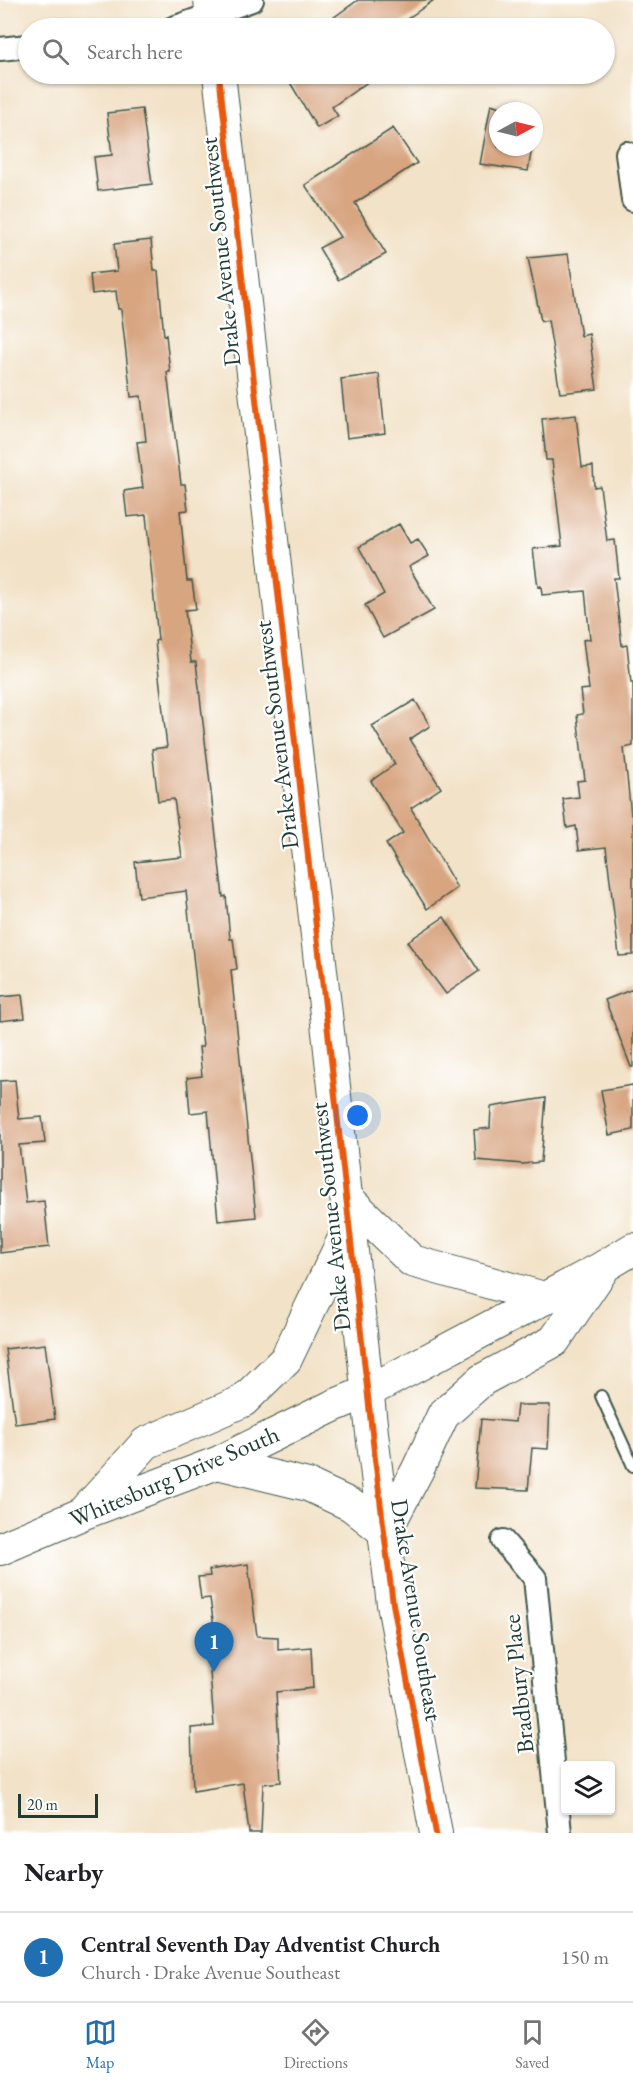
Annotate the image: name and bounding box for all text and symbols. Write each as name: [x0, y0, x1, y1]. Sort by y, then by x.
search box: [18, 18, 615, 84]
icon: search: [39, 35, 72, 68]
text: Search here: [87, 37, 182, 66]
north arrow: [489, 102, 543, 156]
street label: Drake Avenue Southwest: [193, 135, 247, 368]
street label: Drake Avenue Southwest: [247, 618, 305, 851]
street label: Drake Avenue Southwest: [303, 1100, 357, 1333]
your location: [343, 1101, 372, 1130]
street label: Whitesburg Drive South: [64, 1418, 284, 1534]
street label: Drake Avenue Southeast: [384, 1497, 450, 1724]
street label: Bradbury Place: [495, 1613, 541, 1755]
pin: 1: [194, 1622, 234, 1672]
map controls: [561, 1761, 615, 1815]
button: layers: [561, 1761, 615, 1815]
scale bar: [18, 1791, 98, 1818]
text: 20 m: [27, 1794, 58, 1815]
text: Nearby: [24, 1855, 104, 1889]
text: Central Seventh Day Adventist Church: [81, 1930, 440, 1959]
text: 1: [38, 1944, 49, 1970]
text: 150 m: [561, 1944, 609, 1970]
text: Church · Drake Avenue Southeast: [81, 1959, 340, 1985]
tab: Map: [84, 2016, 117, 2073]
tab: Directions: [284, 2016, 348, 2073]
tab: Saved: [515, 2016, 549, 2073]

